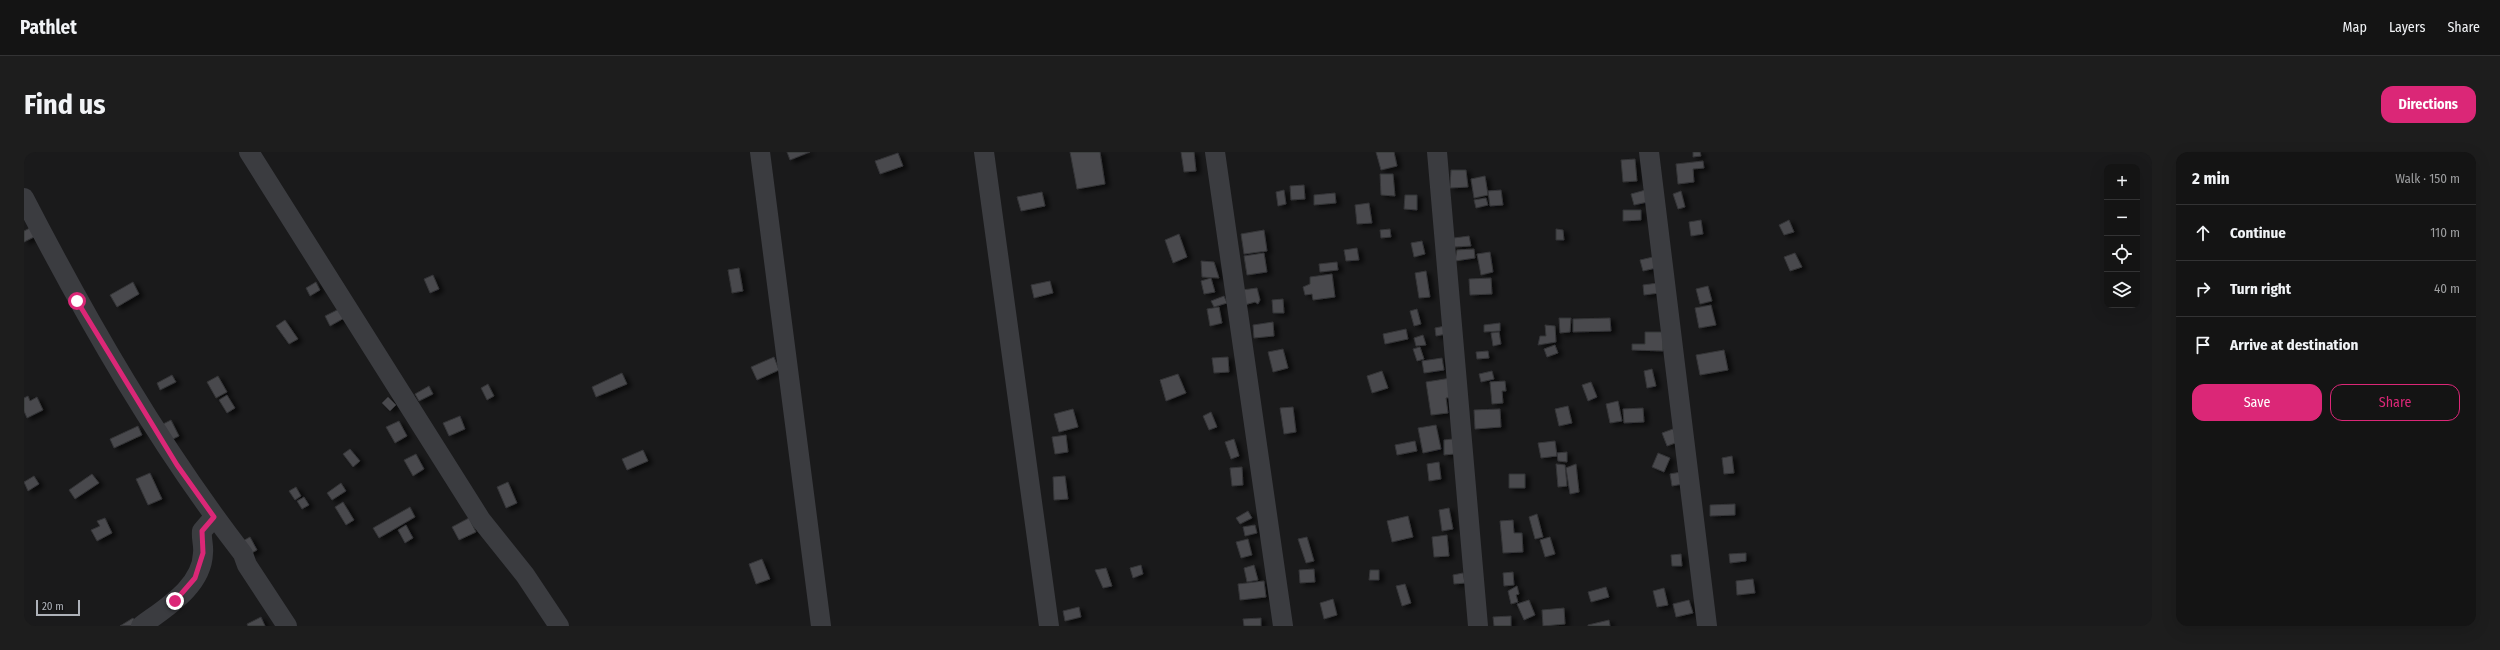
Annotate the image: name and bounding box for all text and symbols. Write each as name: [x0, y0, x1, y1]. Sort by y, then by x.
text: Pathlet: [20, 16, 77, 39]
text: Map: [2343, 19, 2367, 36]
text: Layers: [2389, 19, 2425, 36]
text: Share: [2447, 19, 2480, 36]
button: Directions: [2381, 86, 2476, 123]
text: Find us: [24, 88, 106, 121]
map controls: [2104, 164, 2140, 308]
button: +: [2104, 164, 2140, 200]
text: 2 min: [2192, 168, 2230, 189]
text: Walk · 150 m: [2395, 171, 2460, 186]
button: −: [2104, 200, 2140, 236]
icon: ahead: [2192, 222, 2214, 244]
text: Continue: [2230, 224, 2286, 242]
text: 110 m: [2430, 225, 2460, 240]
button: locate: [2104, 236, 2140, 272]
button: layers: [2104, 272, 2140, 308]
icon: right: [2192, 278, 2214, 300]
text: Turn right: [2230, 280, 2291, 298]
text: 40 m: [2434, 281, 2460, 296]
route start: [68, 292, 86, 310]
icon: arrive: [2192, 334, 2214, 356]
text: Arrive at destination: [2230, 336, 2358, 354]
button: Save: [2192, 384, 2322, 421]
button: Share: [2330, 384, 2460, 421]
route end: [166, 592, 184, 610]
scale bar: [36, 598, 80, 617]
text: 20 m: [42, 600, 64, 613]

